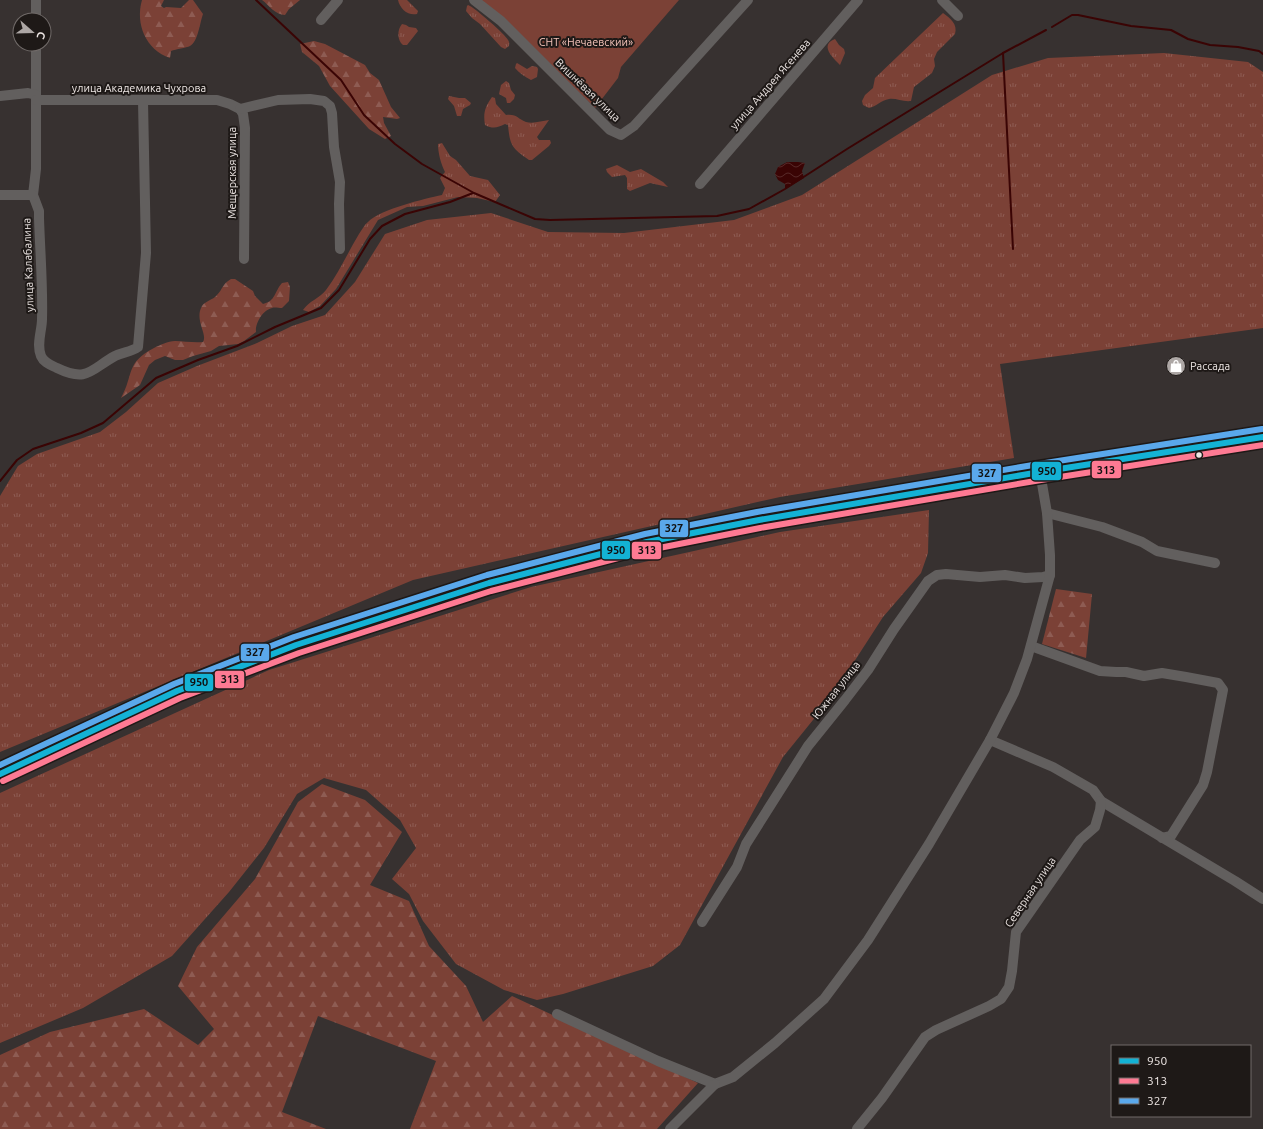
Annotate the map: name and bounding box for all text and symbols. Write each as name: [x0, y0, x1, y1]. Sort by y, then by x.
north arrow: [12, 12, 52, 52]
text: С: [35, 30, 48, 41]
park label: СНТ «Нечаевский»: [539, 36, 633, 48]
street label: улица Андрея Ясенева: [727, 36, 813, 132]
street label: Вишнёвая улица: [553, 56, 623, 124]
street label: улица Академика Чухрова: [72, 82, 206, 94]
street label: Мещерская улица: [226, 127, 238, 219]
street label: улица Калабалина: [20, 218, 36, 312]
shop icon: Рассада: [1165, 355, 1187, 377]
place label: Рассада: [1190, 360, 1230, 372]
unlabelled marker: [1194, 450, 1204, 460]
line badge: 313: [1091, 460, 1122, 479]
line badge: 950: [1031, 461, 1062, 481]
line badge: 327: [971, 463, 1002, 483]
text: 313: [1097, 464, 1115, 476]
text: 950: [1038, 465, 1056, 477]
text: 327: [978, 467, 996, 479]
line badge: 327: [659, 519, 689, 538]
text: 327: [665, 522, 683, 534]
line badge: 950: [601, 540, 631, 560]
line badge: 313: [631, 541, 662, 560]
text: 950: [607, 544, 625, 556]
text: 313: [638, 544, 656, 556]
line badge: 327: [240, 643, 270, 662]
text: 327: [246, 646, 264, 658]
street label: Южная улица: [810, 659, 862, 721]
line badge: 313: [214, 670, 245, 689]
line badge: 950: [184, 673, 214, 692]
text: 313: [221, 673, 239, 685]
text: 950: [190, 676, 208, 688]
street label: Северная улица: [1002, 855, 1058, 929]
legend: [1111, 1045, 1251, 1117]
text: 950: [1147, 1054, 1168, 1067]
text: 313: [1147, 1074, 1167, 1087]
text: 327: [1147, 1094, 1167, 1107]

